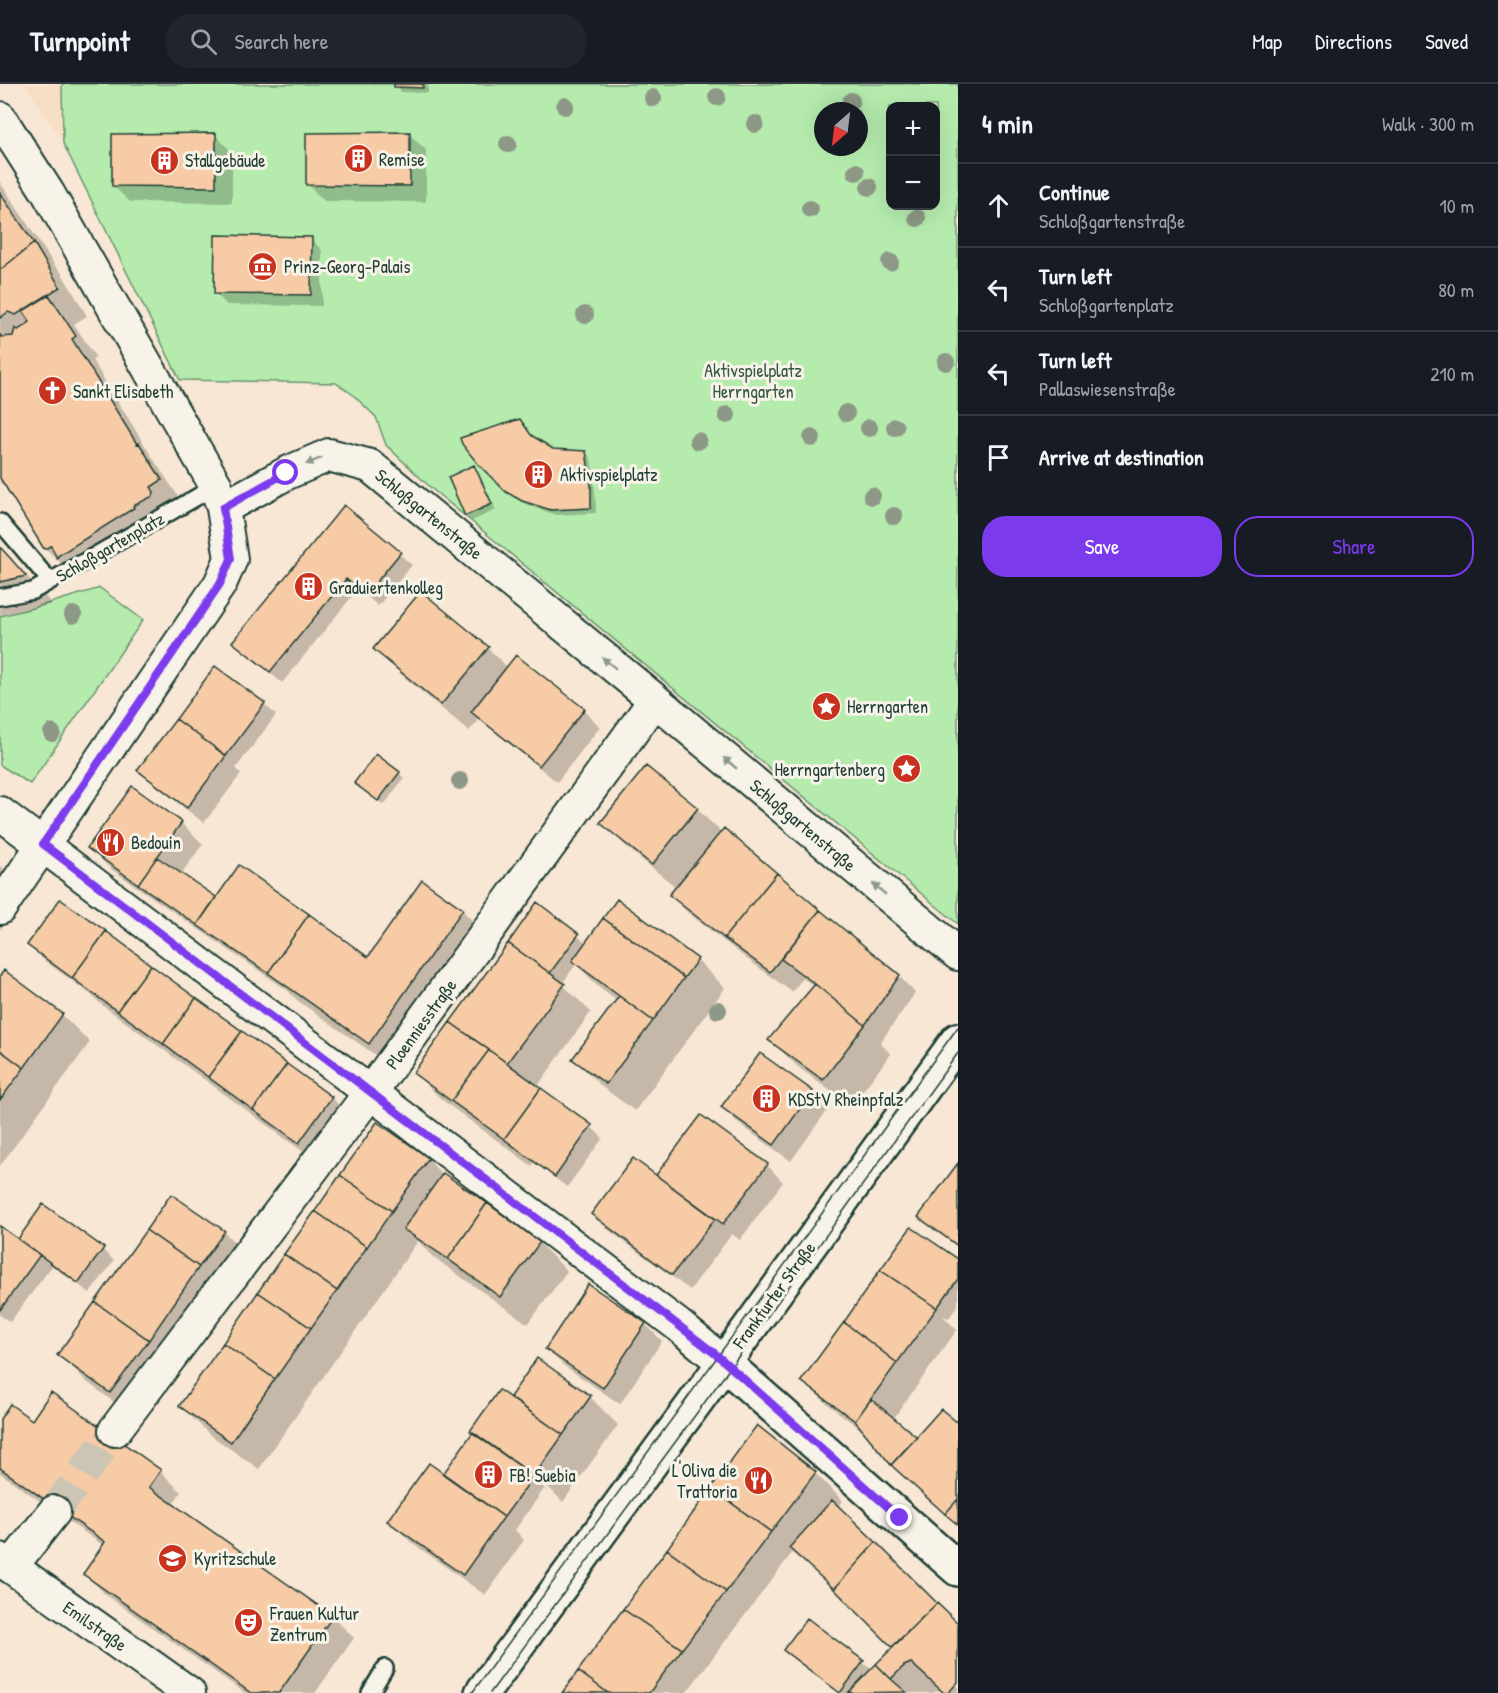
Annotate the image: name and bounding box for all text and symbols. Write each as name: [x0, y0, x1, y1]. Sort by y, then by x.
search box: [166, 14, 586, 68]
text: Turnpoint: [30, 22, 130, 60]
icon: search: [187, 25, 220, 58]
text: Search here: [235, 26, 329, 56]
text: Map: [1252, 27, 1282, 56]
text: Directions: [1315, 27, 1392, 56]
text: Saved: [1425, 27, 1468, 56]
north arrow: [814, 102, 868, 156]
map controls: [886, 102, 940, 210]
button: +: [886, 102, 940, 156]
text: 4 min: [982, 106, 1033, 141]
text: Walk · 300 m: [1382, 110, 1474, 137]
building icon: Remise: [342, 143, 374, 175]
building icon: Stallgebäude: [148, 144, 180, 176]
place label: Remise: [379, 147, 425, 172]
place label: Stallgebäude: [185, 148, 265, 173]
button: −: [886, 156, 940, 210]
text: Continue: [1039, 177, 1110, 207]
icon: ahead: [982, 189, 1015, 222]
text: 10 m: [1440, 192, 1474, 219]
text: Schloßgartenstraße: [1039, 207, 1185, 234]
museum icon: Prinz-Georg-Palais: [247, 250, 279, 282]
place label: Prinz-Georg-Palais: [284, 254, 411, 279]
text: Turn left: [1039, 261, 1112, 291]
icon: left: [982, 273, 1015, 306]
text: 80 m: [1438, 276, 1474, 303]
text: Schloßgartenplatz: [1039, 291, 1174, 318]
text: Turn left: [1039, 345, 1112, 375]
icon: left: [982, 357, 1015, 390]
park label: Aktivspielplatz Herrngarten: [704, 358, 802, 404]
text: 210 m: [1430, 360, 1474, 387]
church icon: Sankt Elisabeth: [36, 375, 68, 407]
text: Pallaswiesenstraße: [1039, 375, 1176, 402]
place label: Sankt Elisabeth: [73, 379, 174, 404]
icon: arrive: [982, 441, 1015, 474]
text: Arrive at destination: [1039, 442, 1204, 472]
one-way arrow: [305, 456, 323, 466]
building icon: Aktivspielplatz: [523, 458, 555, 490]
route start: [272, 459, 298, 485]
place label: Aktivspielplatz: [560, 462, 658, 487]
street label: Schloßgartenstraße: [370, 463, 488, 565]
street label: Schloßgartenplatz: [51, 506, 169, 588]
button: Save: [982, 516, 1222, 577]
button: Share: [1234, 516, 1474, 577]
building icon: Graduiertenkolleg: [292, 571, 324, 603]
place label: Graduiertenkolleg: [329, 575, 443, 600]
one-way arrow: [602, 657, 617, 670]
place icon: Herrngarten: [810, 690, 842, 722]
place label: Herrngarten: [847, 694, 928, 719]
place icon: Herrngartenberg: [890, 753, 922, 785]
one-way arrow: [722, 757, 738, 770]
place label: Herrngartenberg: [774, 757, 885, 782]
street label: Schloßgartenstraße: [745, 773, 861, 877]
restaurant icon: Bedouin: [94, 826, 126, 858]
place label: Bedouin: [131, 830, 181, 855]
one-way arrow: [872, 883, 887, 896]
street label: Ploenniesstraße: [380, 974, 462, 1074]
building icon: KDStV Rheinpfalz: [751, 1083, 783, 1115]
place label: KDStV Rheinpfalz: [788, 1087, 904, 1112]
street label: Frankfurter Straße: [726, 1236, 821, 1354]
place label: L'Oliva die Trattoria: [672, 1458, 737, 1504]
building icon: FB! Suebia: [473, 1459, 505, 1491]
place label: FB! Suebia: [509, 1463, 576, 1488]
restaurant icon: L'Oliva die Trattoria: [742, 1464, 774, 1496]
route end: [886, 1504, 912, 1530]
school or university icon: Kyritzschule: [157, 1542, 189, 1574]
place label: Kyritzschule: [194, 1546, 277, 1571]
street label: Emilstraße: [58, 1595, 132, 1657]
place label: Frauen Kultur Zentrum: [269, 1601, 359, 1647]
theatre icon: Frauen Kultur Zentrum: [233, 1607, 265, 1639]

